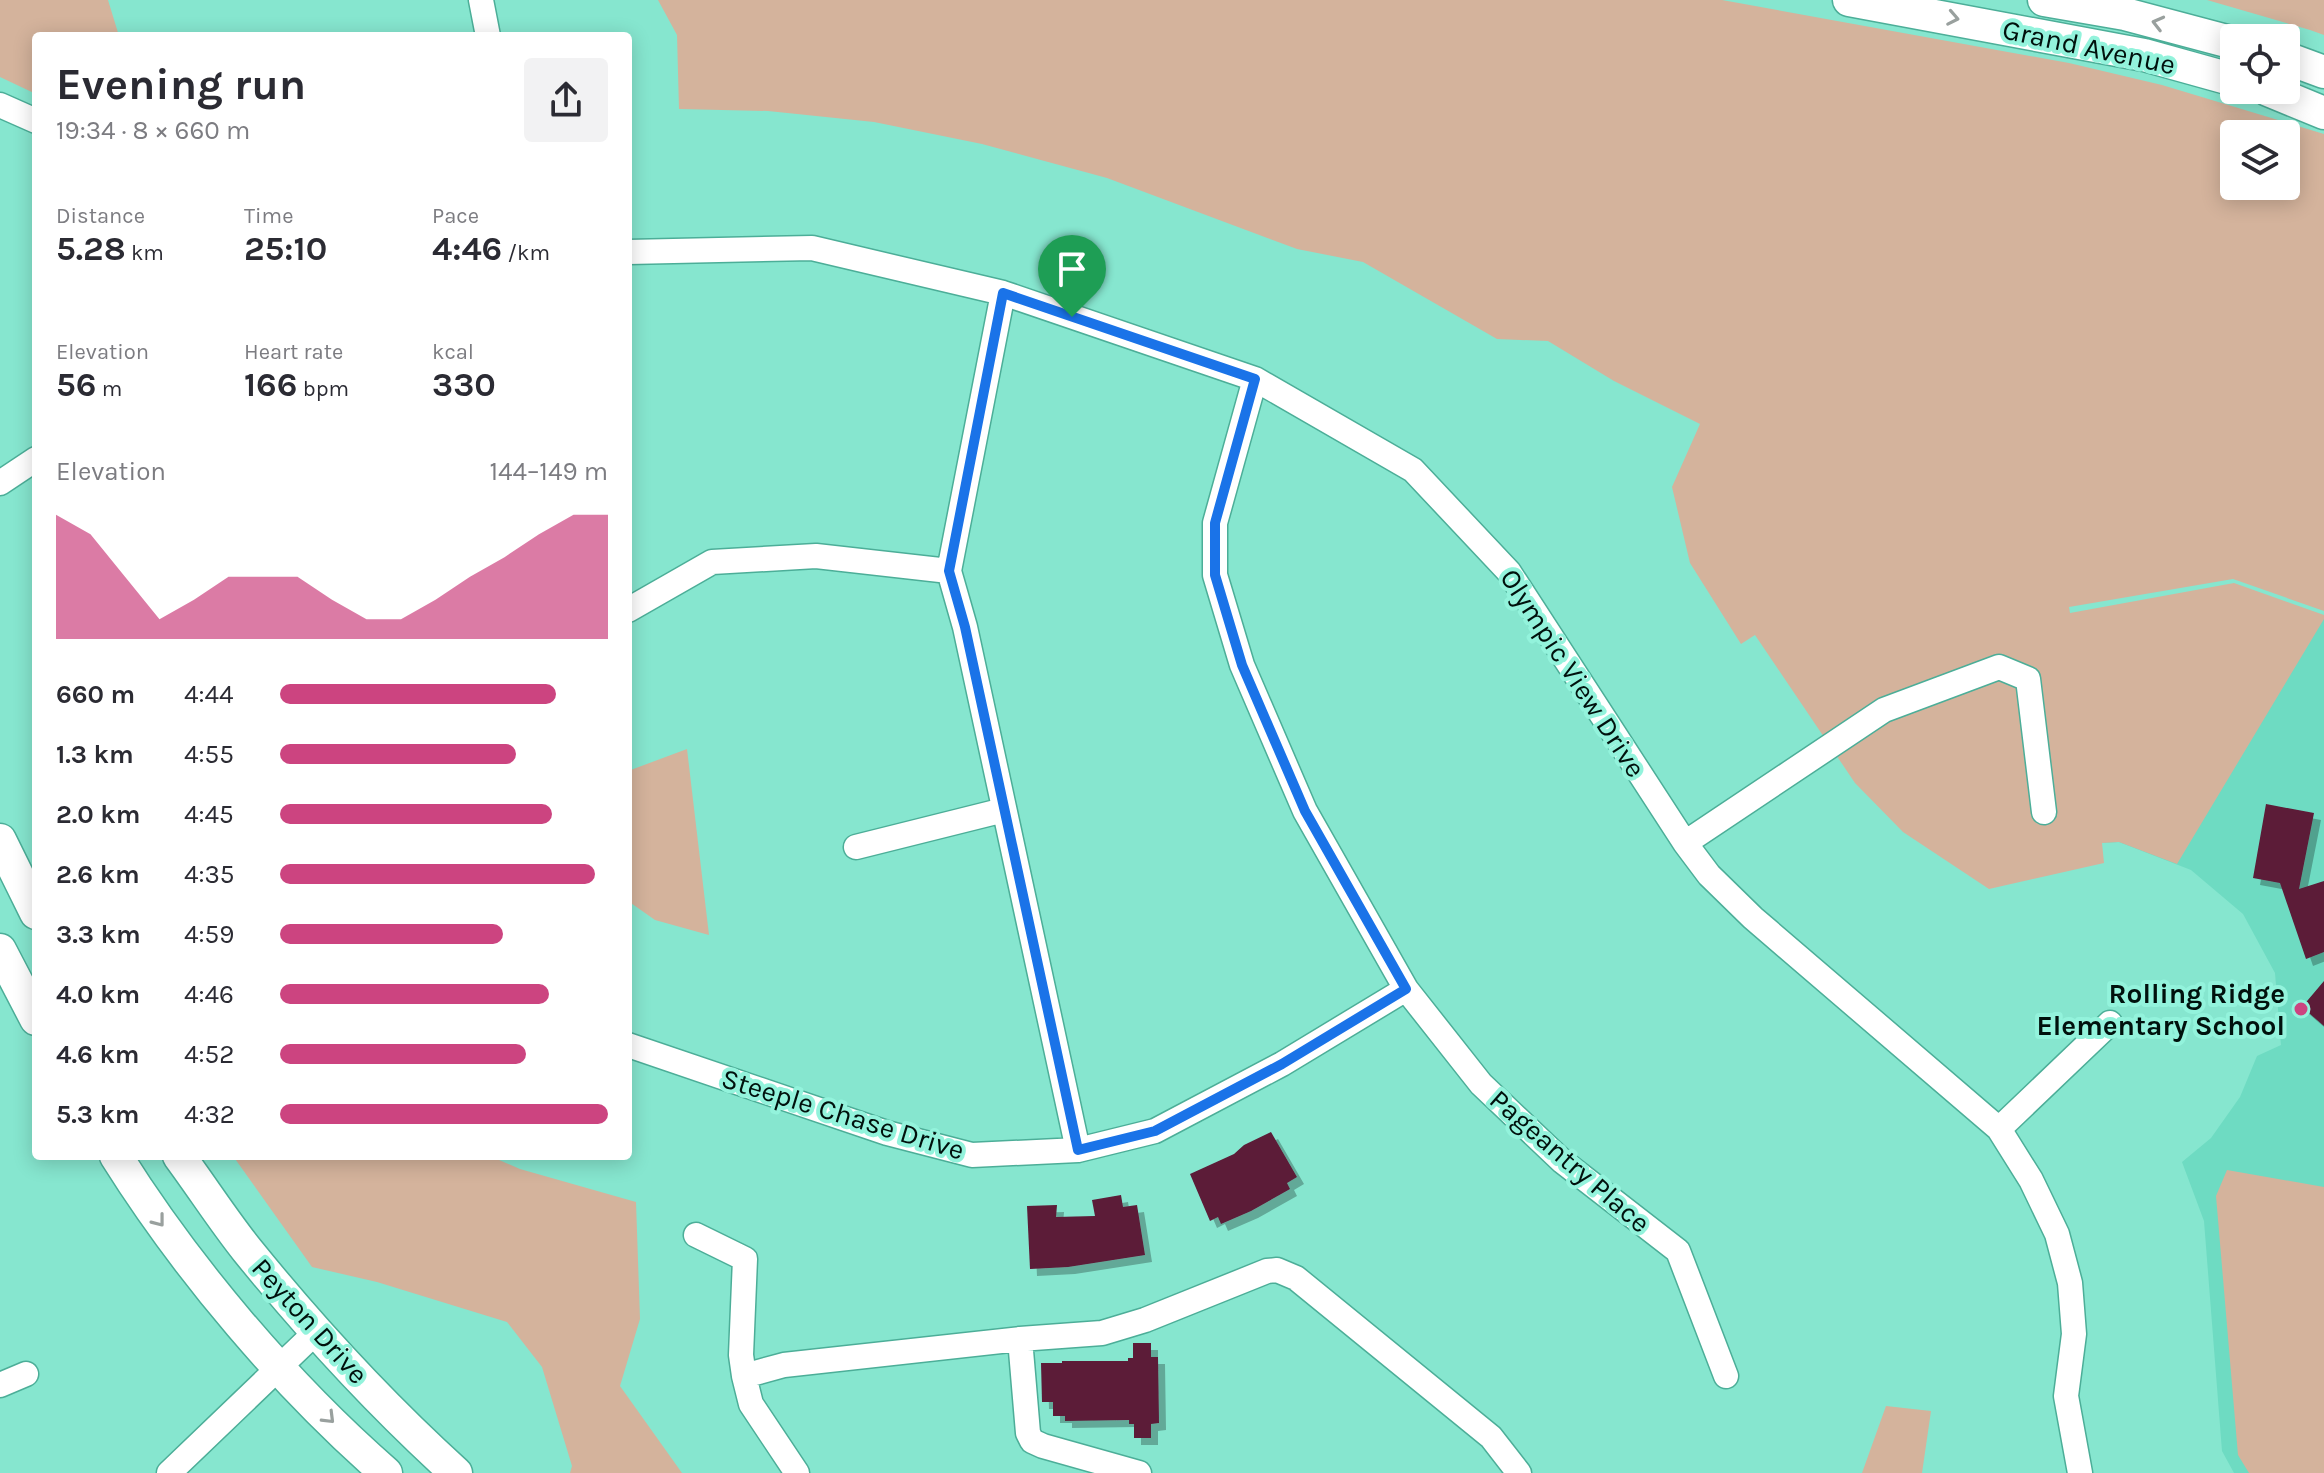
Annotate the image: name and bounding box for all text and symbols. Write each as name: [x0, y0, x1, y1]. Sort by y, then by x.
one-way arrow: [1946, 9, 1959, 26]
street label: Grand Avenue: [2000, 13, 2178, 81]
one-way arrow: [2152, 16, 2166, 33]
map controls: [2220, 24, 2300, 200]
button: locate: [2220, 24, 2300, 104]
button: share: [524, 58, 608, 142]
text: Evening run: [56, 59, 306, 110]
text: 19:34 · 8 × 660 m: [56, 115, 250, 146]
button: layers: [2220, 120, 2300, 200]
text: Distance: [56, 203, 145, 229]
text: Time: [244, 203, 293, 229]
text: Pace: [432, 203, 479, 229]
text: 5.28: [56, 229, 126, 269]
text: 25:10: [244, 229, 327, 269]
text: 4:46: [432, 229, 502, 269]
pin: [1038, 235, 1106, 317]
text: km: [126, 240, 164, 266]
text: /km: [502, 240, 550, 266]
icon: arrive: [1050, 247, 1094, 291]
text: Elevation: [56, 339, 149, 365]
text: Heart rate: [244, 339, 343, 365]
text: kcal: [432, 339, 474, 365]
text: 56: [56, 365, 96, 405]
text: 166: [244, 365, 297, 405]
text: 330: [432, 365, 496, 405]
text: m: [96, 376, 122, 402]
text: bpm: [297, 376, 349, 402]
text: Elevation: [56, 456, 166, 487]
text: 144–149 m: [489, 456, 608, 487]
street label: Olympic View Drive: [1493, 563, 1653, 783]
text: 660 m: [56, 679, 135, 710]
text: 4:44: [184, 679, 234, 710]
text: 1.3 km: [56, 739, 134, 770]
text: 4:55: [184, 739, 234, 770]
text: 2.0 km: [56, 799, 140, 830]
text: 4:45: [184, 799, 234, 830]
text: 2.6 km: [56, 859, 140, 890]
text: 4:35: [184, 859, 235, 890]
text: 3.3 km: [56, 919, 141, 950]
text: 4:59: [184, 919, 234, 950]
place label: Rolling Ridge Elementary School: [2036, 977, 2285, 1042]
text: 4.0 km: [56, 979, 140, 1010]
text: 4:46: [184, 979, 234, 1010]
marker: Rolling Ridge Elementary School: [2292, 1000, 2310, 1018]
text: 4.6 km: [56, 1039, 139, 1070]
text: 4:52: [184, 1039, 234, 1070]
street label: Steeple Chase Drive: [718, 1061, 968, 1167]
street label: Pageantry Place: [1483, 1083, 1657, 1239]
text: 5.3 km: [56, 1099, 140, 1130]
text: 4:32: [184, 1099, 235, 1130]
one-way arrow: [150, 1212, 164, 1227]
street label: Peyton Drive: [245, 1251, 375, 1391]
one-way arrow: [319, 1409, 334, 1423]

